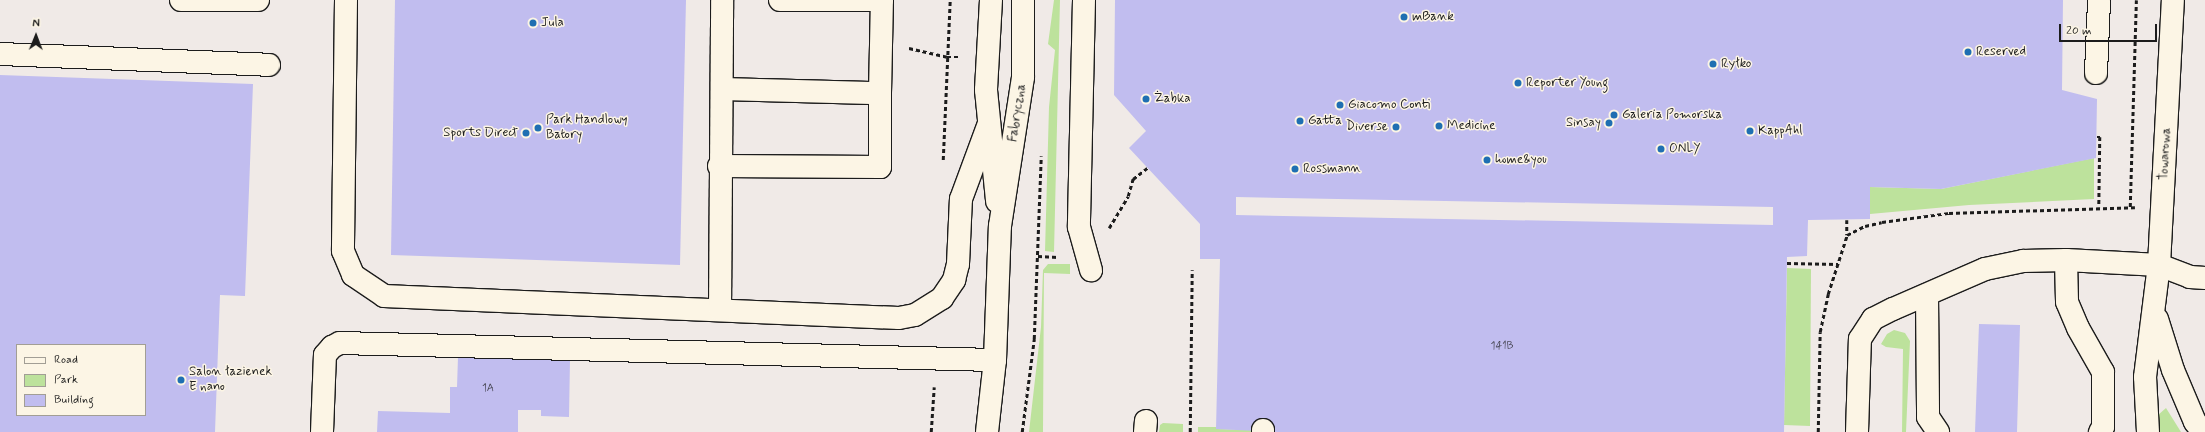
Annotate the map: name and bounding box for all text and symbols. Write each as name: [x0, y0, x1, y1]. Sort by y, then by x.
place label: mBank: [1412, 9, 1454, 25]
marker: mBank: [1399, 12, 1409, 22]
place label: Jula: [541, 15, 564, 31]
north arrow: [16, 16, 56, 56]
scale bar: [2061, 16, 2159, 42]
text: N: [32, 17, 40, 31]
marker: Jula: [528, 18, 538, 28]
text: 20 m: [2066, 23, 2092, 39]
place label: Reserved: [1976, 44, 2026, 60]
marker: Reserved: [1963, 47, 1973, 57]
place label: Ryłko: [1721, 56, 1751, 72]
marker: Ryłko: [1708, 59, 1718, 69]
place label: Reporter Young: [1526, 75, 1611, 91]
marker: Reporter Young: [1513, 78, 1523, 88]
street label: Fabryczna: [1006, 83, 1030, 143]
place label: Żabka: [1154, 91, 1191, 107]
marker: Żabka: [1141, 94, 1151, 104]
place label: Giacomo Conti: [1348, 97, 1430, 113]
marker: Giacomo Conti: [1335, 100, 1345, 110]
place label: Galeria Pomorska: [1622, 107, 1722, 123]
marker: Galeria Pomorska: [1609, 110, 1619, 120]
place label: Park Handlowy Batory: [546, 113, 628, 144]
place label: Gatta: [1308, 113, 1342, 129]
place label: Sinsay: [1566, 115, 1601, 131]
marker: Gatta: [1295, 116, 1305, 126]
place label: Medicine: [1447, 118, 1495, 134]
marker: Sinsay: [1604, 118, 1614, 128]
place label: Diverse: [1346, 119, 1388, 135]
marker: Medicine: [1434, 121, 1444, 131]
marker: Diverse: [1391, 122, 1401, 132]
marker: Park Handlowy Batory: [533, 123, 543, 133]
place label: KappAhl: [1758, 123, 1803, 139]
place label: Sports Direct: [444, 125, 518, 141]
marker: KappAhl: [1745, 126, 1755, 136]
street label: Towarowa: [2157, 127, 2175, 181]
marker: Sports Direct: [521, 128, 531, 138]
place label: ONLY: [1669, 141, 1700, 157]
marker: ONLY: [1656, 144, 1666, 154]
place label: home&you: [1495, 152, 1547, 168]
marker: home&you: [1482, 155, 1492, 165]
place label: Rossmann: [1303, 161, 1361, 177]
marker: Rossmann: [1290, 164, 1300, 174]
house number: 141B: [1491, 339, 1513, 353]
legend: [16, 344, 146, 416]
text: Road: [54, 352, 78, 368]
place label: Salon łazienek E nano: [189, 365, 272, 396]
text: Park: [54, 372, 78, 388]
marker: Salon łazienek E nano: [176, 375, 186, 385]
house number: 1A: [482, 381, 494, 395]
text: Building: [54, 392, 94, 408]

